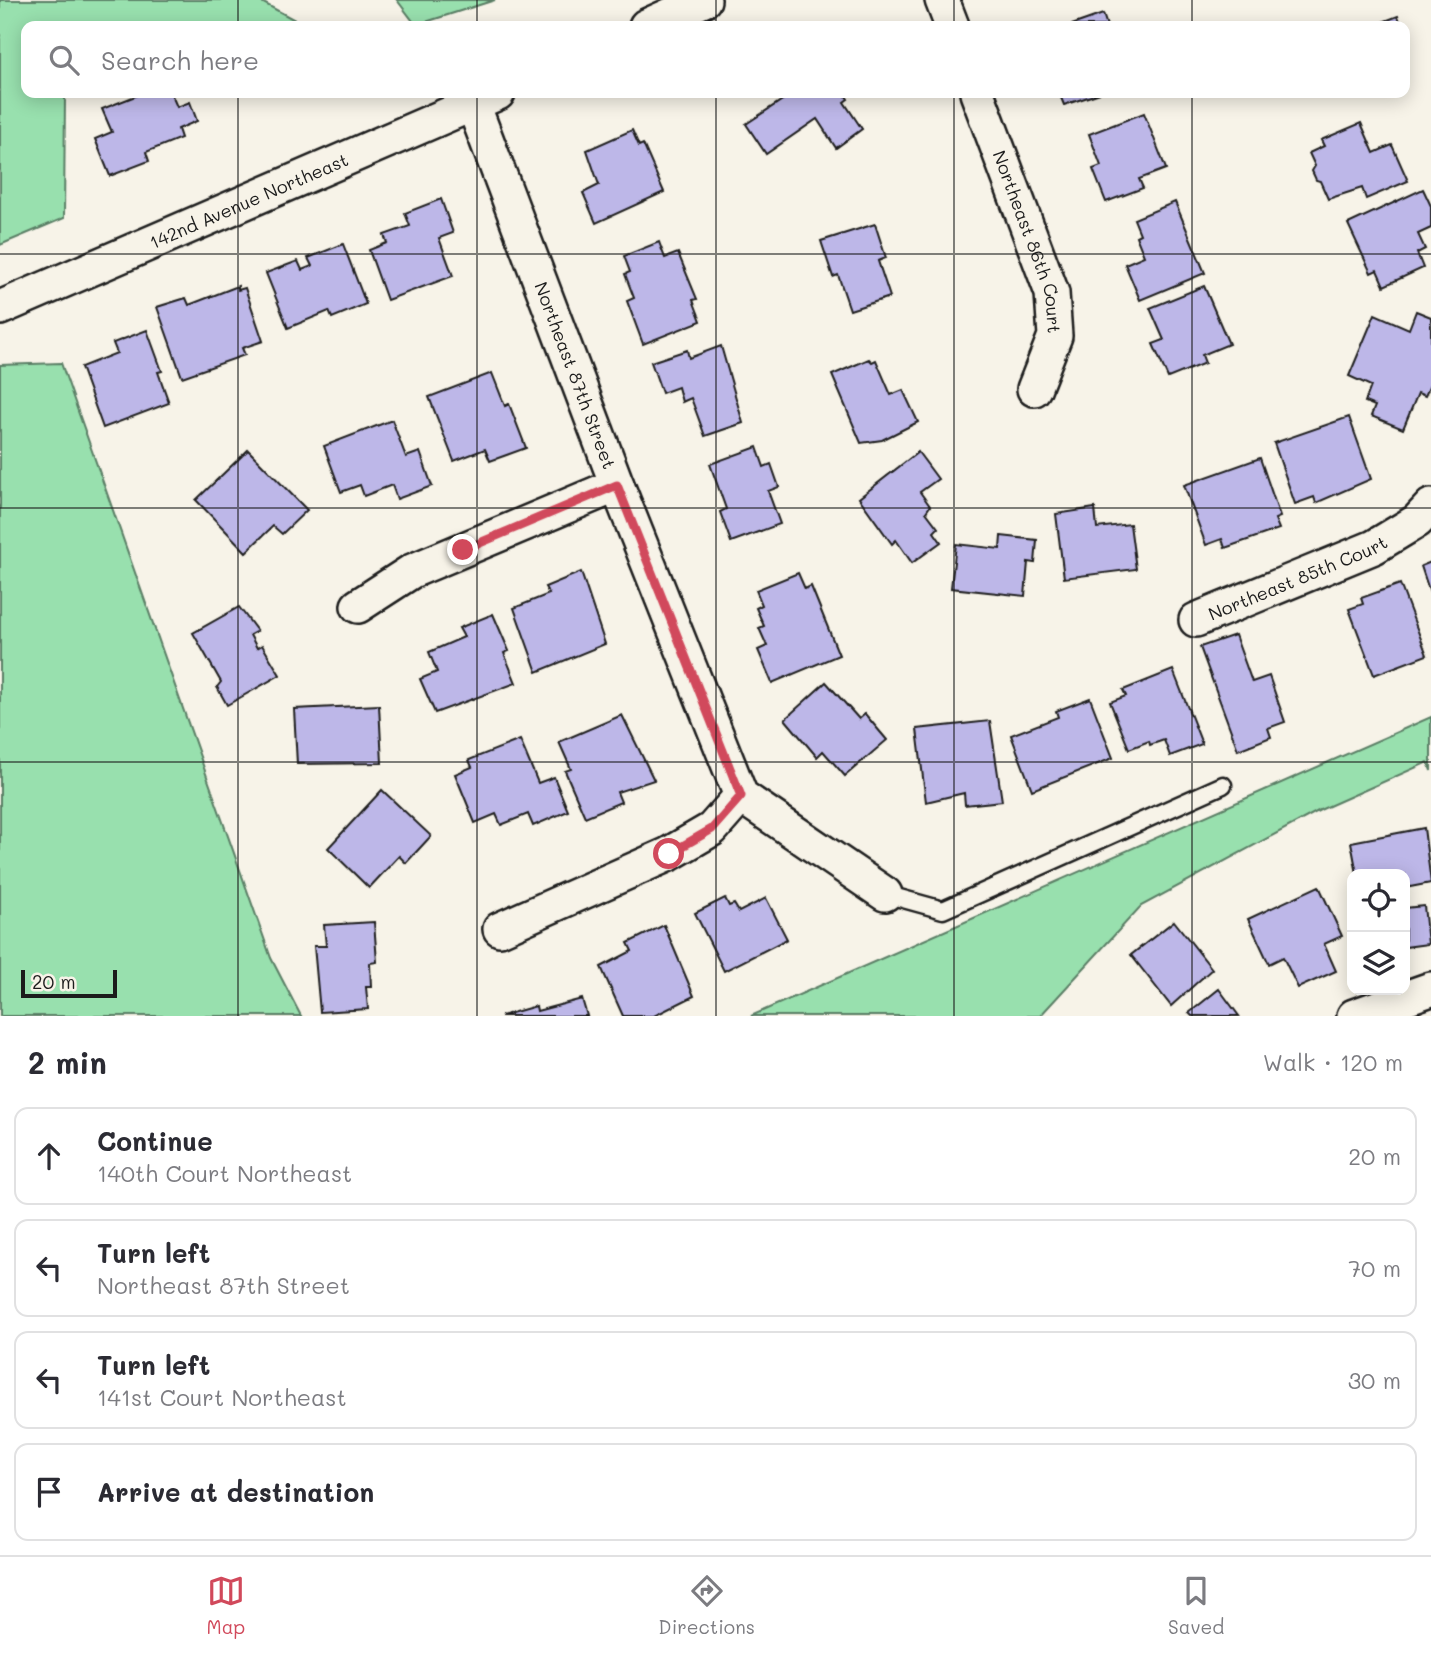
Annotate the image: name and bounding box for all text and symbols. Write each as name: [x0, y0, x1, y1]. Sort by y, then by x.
search box: [21, 21, 1410, 98]
icon: search: [45, 41, 83, 79]
text: Search here: [101, 43, 259, 77]
street label: 142nd Avenue Northeast: [146, 147, 352, 254]
street label: Northeast 86th Court: [988, 147, 1067, 334]
street label: Northeast 87th Street: [529, 278, 622, 472]
street label: Northeast 85th Court: [1205, 530, 1392, 626]
route end: [447, 534, 478, 565]
route start: [653, 838, 684, 869]
map controls: [1347, 869, 1410, 995]
button: locate: [1347, 869, 1410, 932]
button: layers: [1347, 932, 1410, 995]
scale bar: [21, 967, 117, 999]
text: 20 m: [32, 969, 76, 994]
text: 2 min: [28, 1042, 107, 1082]
text: Walk · 120 m: [1263, 1047, 1403, 1077]
text: Continue: [97, 1124, 213, 1158]
icon: ahead: [30, 1137, 68, 1175]
text: 20 m: [1348, 1141, 1401, 1171]
text: 140th Court Northeast: [97, 1158, 352, 1188]
text: Turn left: [97, 1236, 210, 1270]
icon: left: [30, 1249, 68, 1287]
text: 70 m: [1348, 1253, 1401, 1283]
text: Northeast 87th Street: [97, 1270, 350, 1300]
text: Turn left: [97, 1348, 210, 1382]
icon: left: [30, 1361, 68, 1399]
text: 30 m: [1348, 1365, 1401, 1395]
text: 141st Court Northeast: [97, 1382, 347, 1412]
icon: arrive: [30, 1473, 68, 1511]
text: Arrive at destination: [97, 1475, 374, 1509]
tab: Map: [207, 1572, 245, 1639]
tab: Directions: [658, 1572, 755, 1639]
tab: Saved: [1168, 1572, 1224, 1639]

